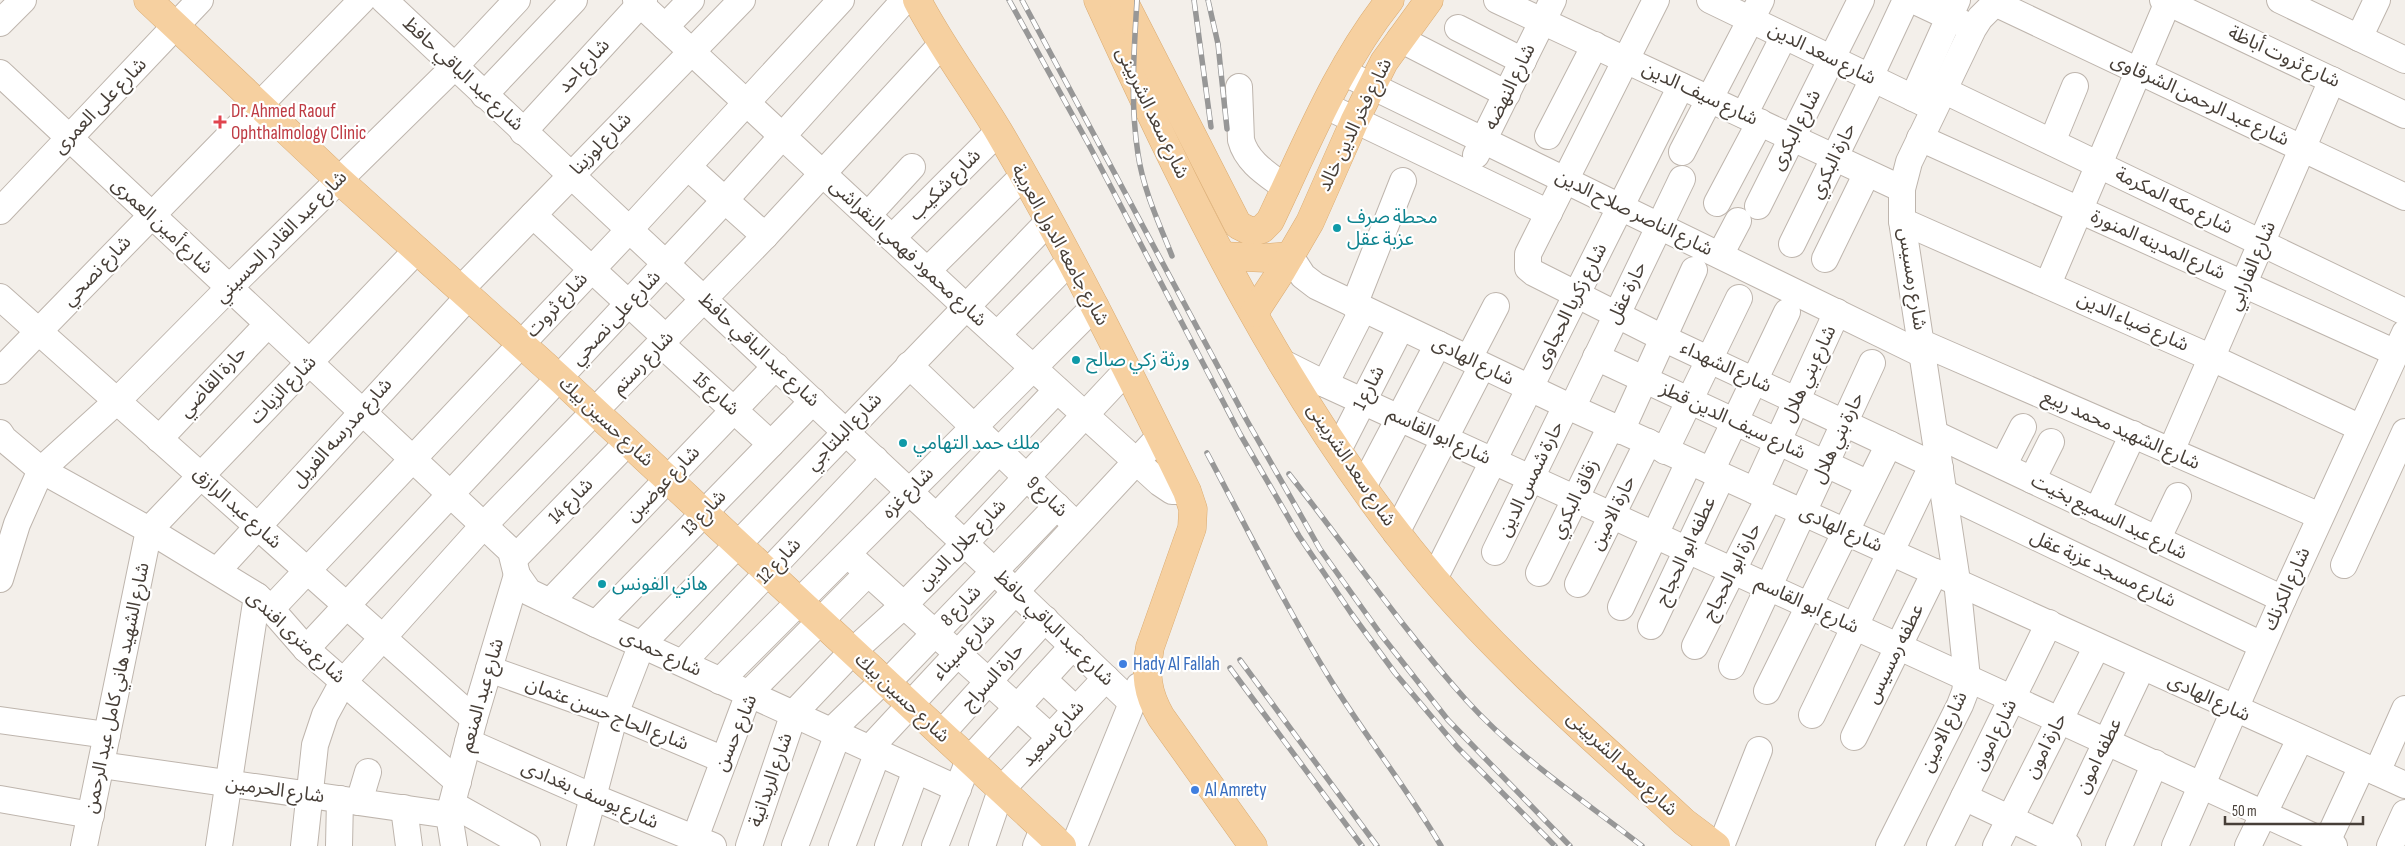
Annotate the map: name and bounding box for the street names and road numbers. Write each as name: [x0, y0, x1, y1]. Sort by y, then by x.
street label: شارع عبد الباقي حافظ: [396, 12, 528, 138]
street label: شارع سعد الدين: [1764, 18, 1880, 91]
street label: شارع ثروت أباظة: [2224, 21, 2344, 94]
street label: شارع احد: [553, 34, 616, 99]
street label: شارع النهضه: [1479, 40, 1542, 134]
street label: شارع سعد الشربينى: [1109, 44, 1194, 183]
street label: شارع عبد الرحمن الشرقاوى: [2107, 49, 2293, 152]
street label: شارع على العمرى: [48, 53, 152, 160]
street label: شارع فخر الدين خالد: [1313, 55, 1398, 196]
street label: شارع سيف الدين: [1638, 57, 1762, 132]
street label: شارع البكرى: [1766, 86, 1827, 175]
street label: شارع لوزينا: [566, 108, 637, 181]
street label: حارة البكري: [1805, 119, 1863, 204]
street label: شارع شكيب: [904, 144, 987, 227]
street label: شارع جامعه الدول العربية: [1005, 160, 1114, 330]
street label: شارع مكه المكرمة: [2111, 163, 2237, 240]
street label: شارع الناصر صلاح الدين: [1551, 165, 1716, 262]
street label: شارع عبد القادر الحسيني: [210, 166, 354, 310]
street label: شارع أمين العمرى: [106, 173, 218, 280]
street label: شارع محمود فهمي النقراشى: [823, 174, 991, 333]
street label: شارع المدينه المنورة: [2087, 205, 2229, 286]
street label: شارع الفارابي: [2223, 218, 2283, 315]
street label: شارع رمسيس: [1892, 226, 1931, 332]
street label: شارع نصحي: [58, 231, 138, 313]
street label: شارع زكريا الحجاوى: [1530, 240, 1613, 373]
street label: حارة عقل: [1602, 258, 1652, 328]
street label: شارع على نصحي: [566, 266, 668, 372]
street label: شارع ثروت: [521, 268, 594, 343]
street label: شارع ضياء الدين: [2073, 287, 2192, 358]
street label: شارع عبد الباقي حافظ: [692, 288, 824, 414]
street label: شارع بني هلال: [1777, 322, 1844, 427]
street label: شارع رستم: [607, 327, 680, 401]
street label: شارع الهادى: [1428, 331, 1518, 392]
street label: شارع الشهداء: [1676, 336, 1775, 399]
street label: حارة القاضي: [174, 342, 254, 424]
street label: شارع الزيات: [245, 351, 322, 430]
street label: شارع 1: [1348, 362, 1391, 414]
street label: شارع 15: [687, 367, 744, 421]
street label: شارع حسين بيك: [553, 372, 658, 472]
street label: شارع مدرسه الفريل: [287, 374, 398, 493]
street label: شارع سيف الدين قطز: [1655, 377, 1809, 466]
street label: شارع الشهيد محمد ربيع: [2038, 385, 2204, 477]
street label: شارع البلتاجي: [801, 388, 889, 477]
street label: حارة بني هلال: [1807, 389, 1871, 488]
street label: شارع سعد الشربينى: [1301, 399, 1401, 531]
street label: شارع ابو القاسم: [1383, 402, 1494, 472]
street label: حارة شمس الدين: [1493, 417, 1569, 541]
street label: شارع عوضين: [621, 441, 706, 527]
street label: زقاق البكري: [1546, 455, 1606, 544]
street label: شارع عبد الرازق: [187, 462, 286, 555]
street label: شارع غزه: [877, 462, 939, 524]
street label: شارع عبد السميع بخيت: [2026, 469, 2191, 567]
street label: شارع 9: [1021, 472, 1072, 523]
street label: حارة الامين: [1585, 472, 1641, 554]
street label: شارع 14: [544, 473, 599, 529]
street label: شارع 13: [677, 485, 732, 541]
street label: عطفه ابو الحجاج: [1651, 493, 1722, 610]
street label: شارع جلال الدين: [913, 495, 1012, 596]
street label: شارع الهادى: [1796, 501, 1886, 558]
street label: حارة ابو الحجاج: [1698, 519, 1767, 625]
street label: شارع مسجد عزبة عقل: [2026, 525, 2180, 614]
street label: شارع 12: [752, 533, 807, 590]
street label: شارع الكرنك: [2258, 544, 2316, 635]
street label: شارع الشهيد هاني كامل عبد الرحمن: [79, 561, 157, 816]
street label: شارع عبد الباقي حافظ: [988, 565, 1119, 693]
street label: شارع ابو القاسم: [1751, 571, 1862, 641]
street label: شارع 8: [936, 581, 987, 632]
street label: شارع مترى افندى: [241, 586, 350, 689]
street label: عطفه رمسيس: [1861, 600, 1929, 708]
street label: شارع سيناء: [928, 609, 1001, 685]
street label: شارع حمدى: [616, 624, 705, 683]
street label: شارع عبد المنعم: [455, 636, 511, 755]
street label: حارة السراج: [957, 638, 1030, 716]
street label: شارع حسين بيك: [849, 648, 954, 748]
street label: شارع الهادى: [2164, 669, 2254, 728]
street label: شارع الحاج حسن عثمان: [522, 672, 692, 757]
street label: شارع الامين: [1915, 688, 1974, 777]
street label: شارع حسن: [710, 691, 763, 775]
street label: شارع سعيد: [1017, 696, 1090, 773]
street label: شارع امون: [1968, 696, 2023, 775]
street label: شارع سعد الشربينى: [1561, 707, 1682, 822]
street label: حارة امون: [2020, 710, 2072, 782]
street label: عطفه امون: [2071, 714, 2127, 798]
street label: شارع الريدانية: [744, 730, 799, 831]
street label: شارع يوسف بغدادى: [518, 756, 662, 835]
street label: شارع الحرمين: [224, 772, 326, 809]

